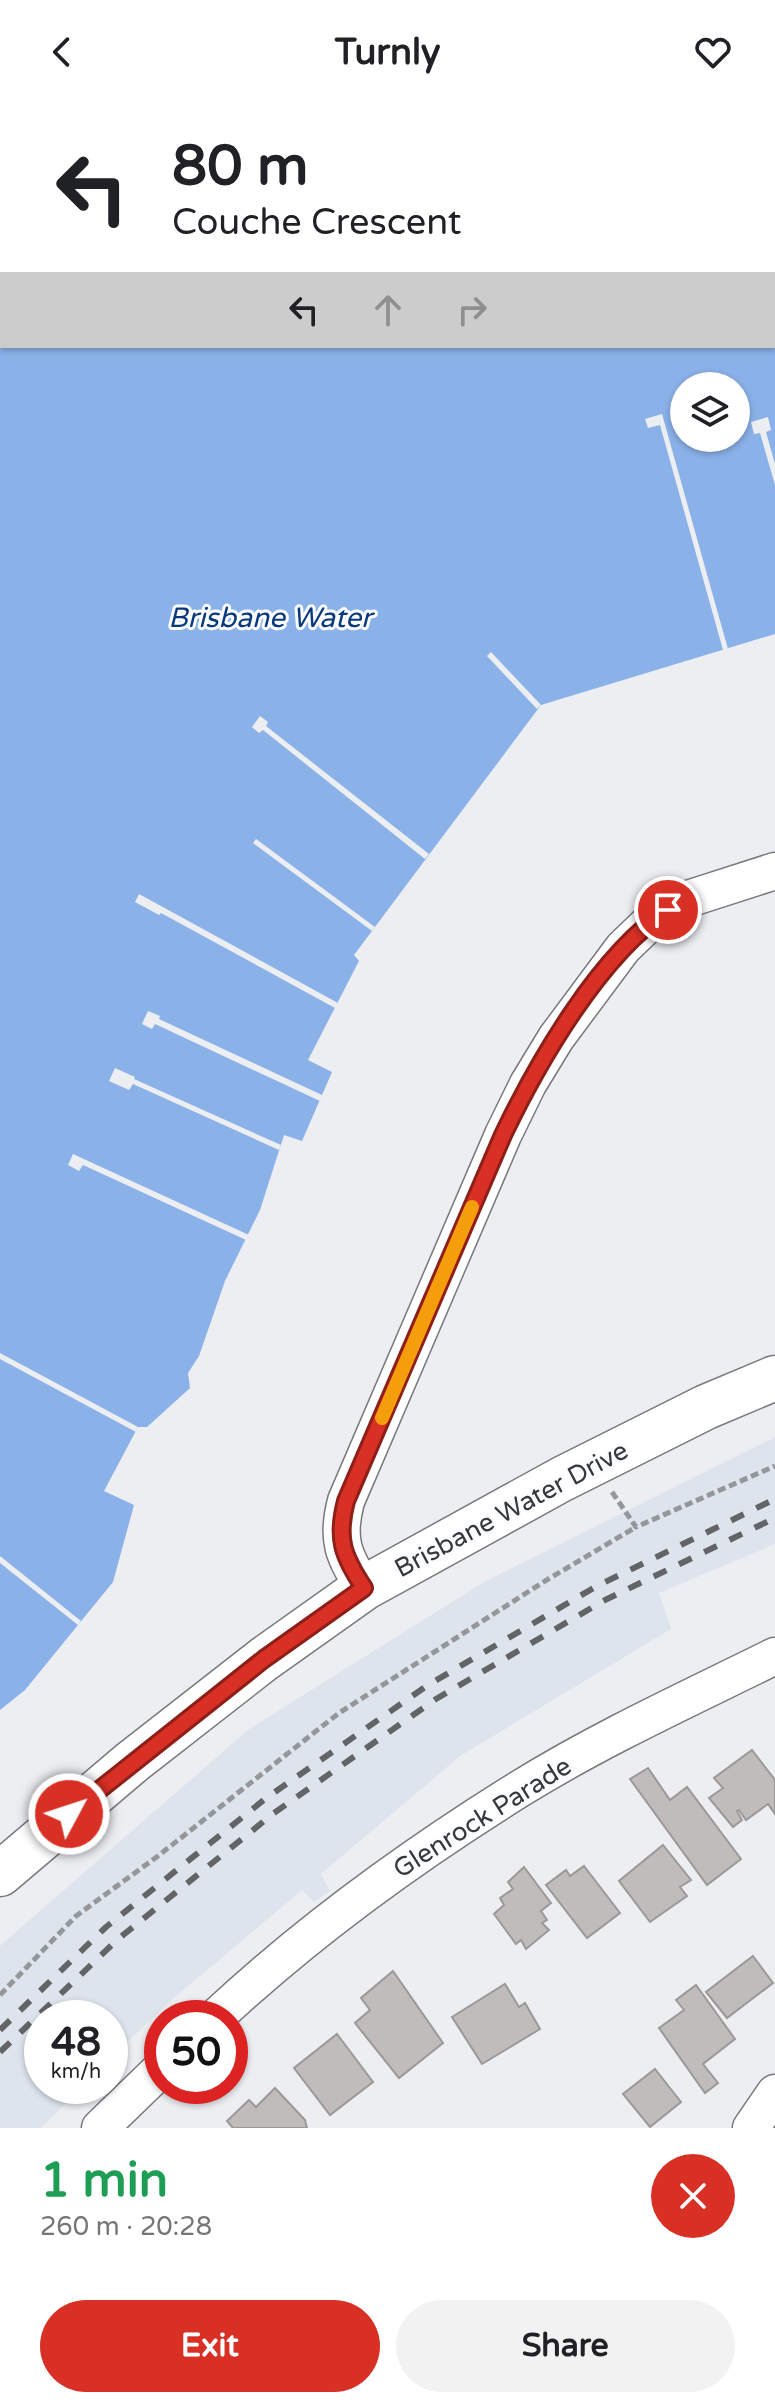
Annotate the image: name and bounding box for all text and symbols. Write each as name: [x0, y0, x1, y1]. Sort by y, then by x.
icon: back: [40, 30, 84, 74]
icon: heart: [691, 30, 735, 74]
text: Turnly: [335, 31, 440, 74]
text: 80 m: [172, 133, 308, 200]
icon: left: [40, 136, 144, 240]
text: Couche Crescent: [172, 201, 461, 244]
icon: left: [282, 288, 326, 332]
icon: ahead: [366, 288, 410, 332]
icon: right: [450, 288, 494, 332]
map controls: [670, 372, 750, 452]
button: layers: [670, 372, 750, 452]
water label: Brisbane Water: [168, 601, 375, 635]
pin: [634, 876, 702, 944]
icon: arrive: [646, 888, 690, 932]
street label: Brisbane Water Drive: [389, 1435, 633, 1584]
street label: Glenrock Parade: [388, 1750, 577, 1885]
position arrow: [27, 1772, 111, 1856]
speed limit sign: 50: [144, 2000, 248, 2104]
text: 48: [51, 2018, 101, 2066]
text: km/h: [51, 2060, 101, 2084]
text: 1 min: [40, 2152, 168, 2210]
button: close: [651, 2154, 735, 2238]
text: 260 m · 20:28: [40, 2211, 212, 2242]
button: Exit: [40, 2300, 380, 2392]
button: Share: [396, 2300, 735, 2392]

